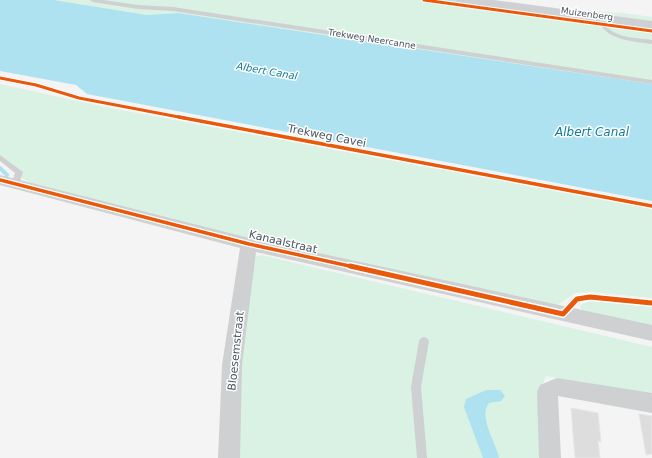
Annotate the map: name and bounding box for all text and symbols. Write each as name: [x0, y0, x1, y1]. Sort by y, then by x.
street label: Muizenberg: [560, 5, 614, 23]
street label: Trekweg Neercanne: [326, 27, 417, 51]
water label: Albert Canal: [235, 60, 299, 82]
street label: Trekweg Cavei: [286, 122, 367, 150]
water label: Albert Canal: [554, 125, 630, 139]
street label: Kanaalstraat: [248, 228, 319, 256]
street label: Bloesemstraat: [225, 310, 247, 391]

